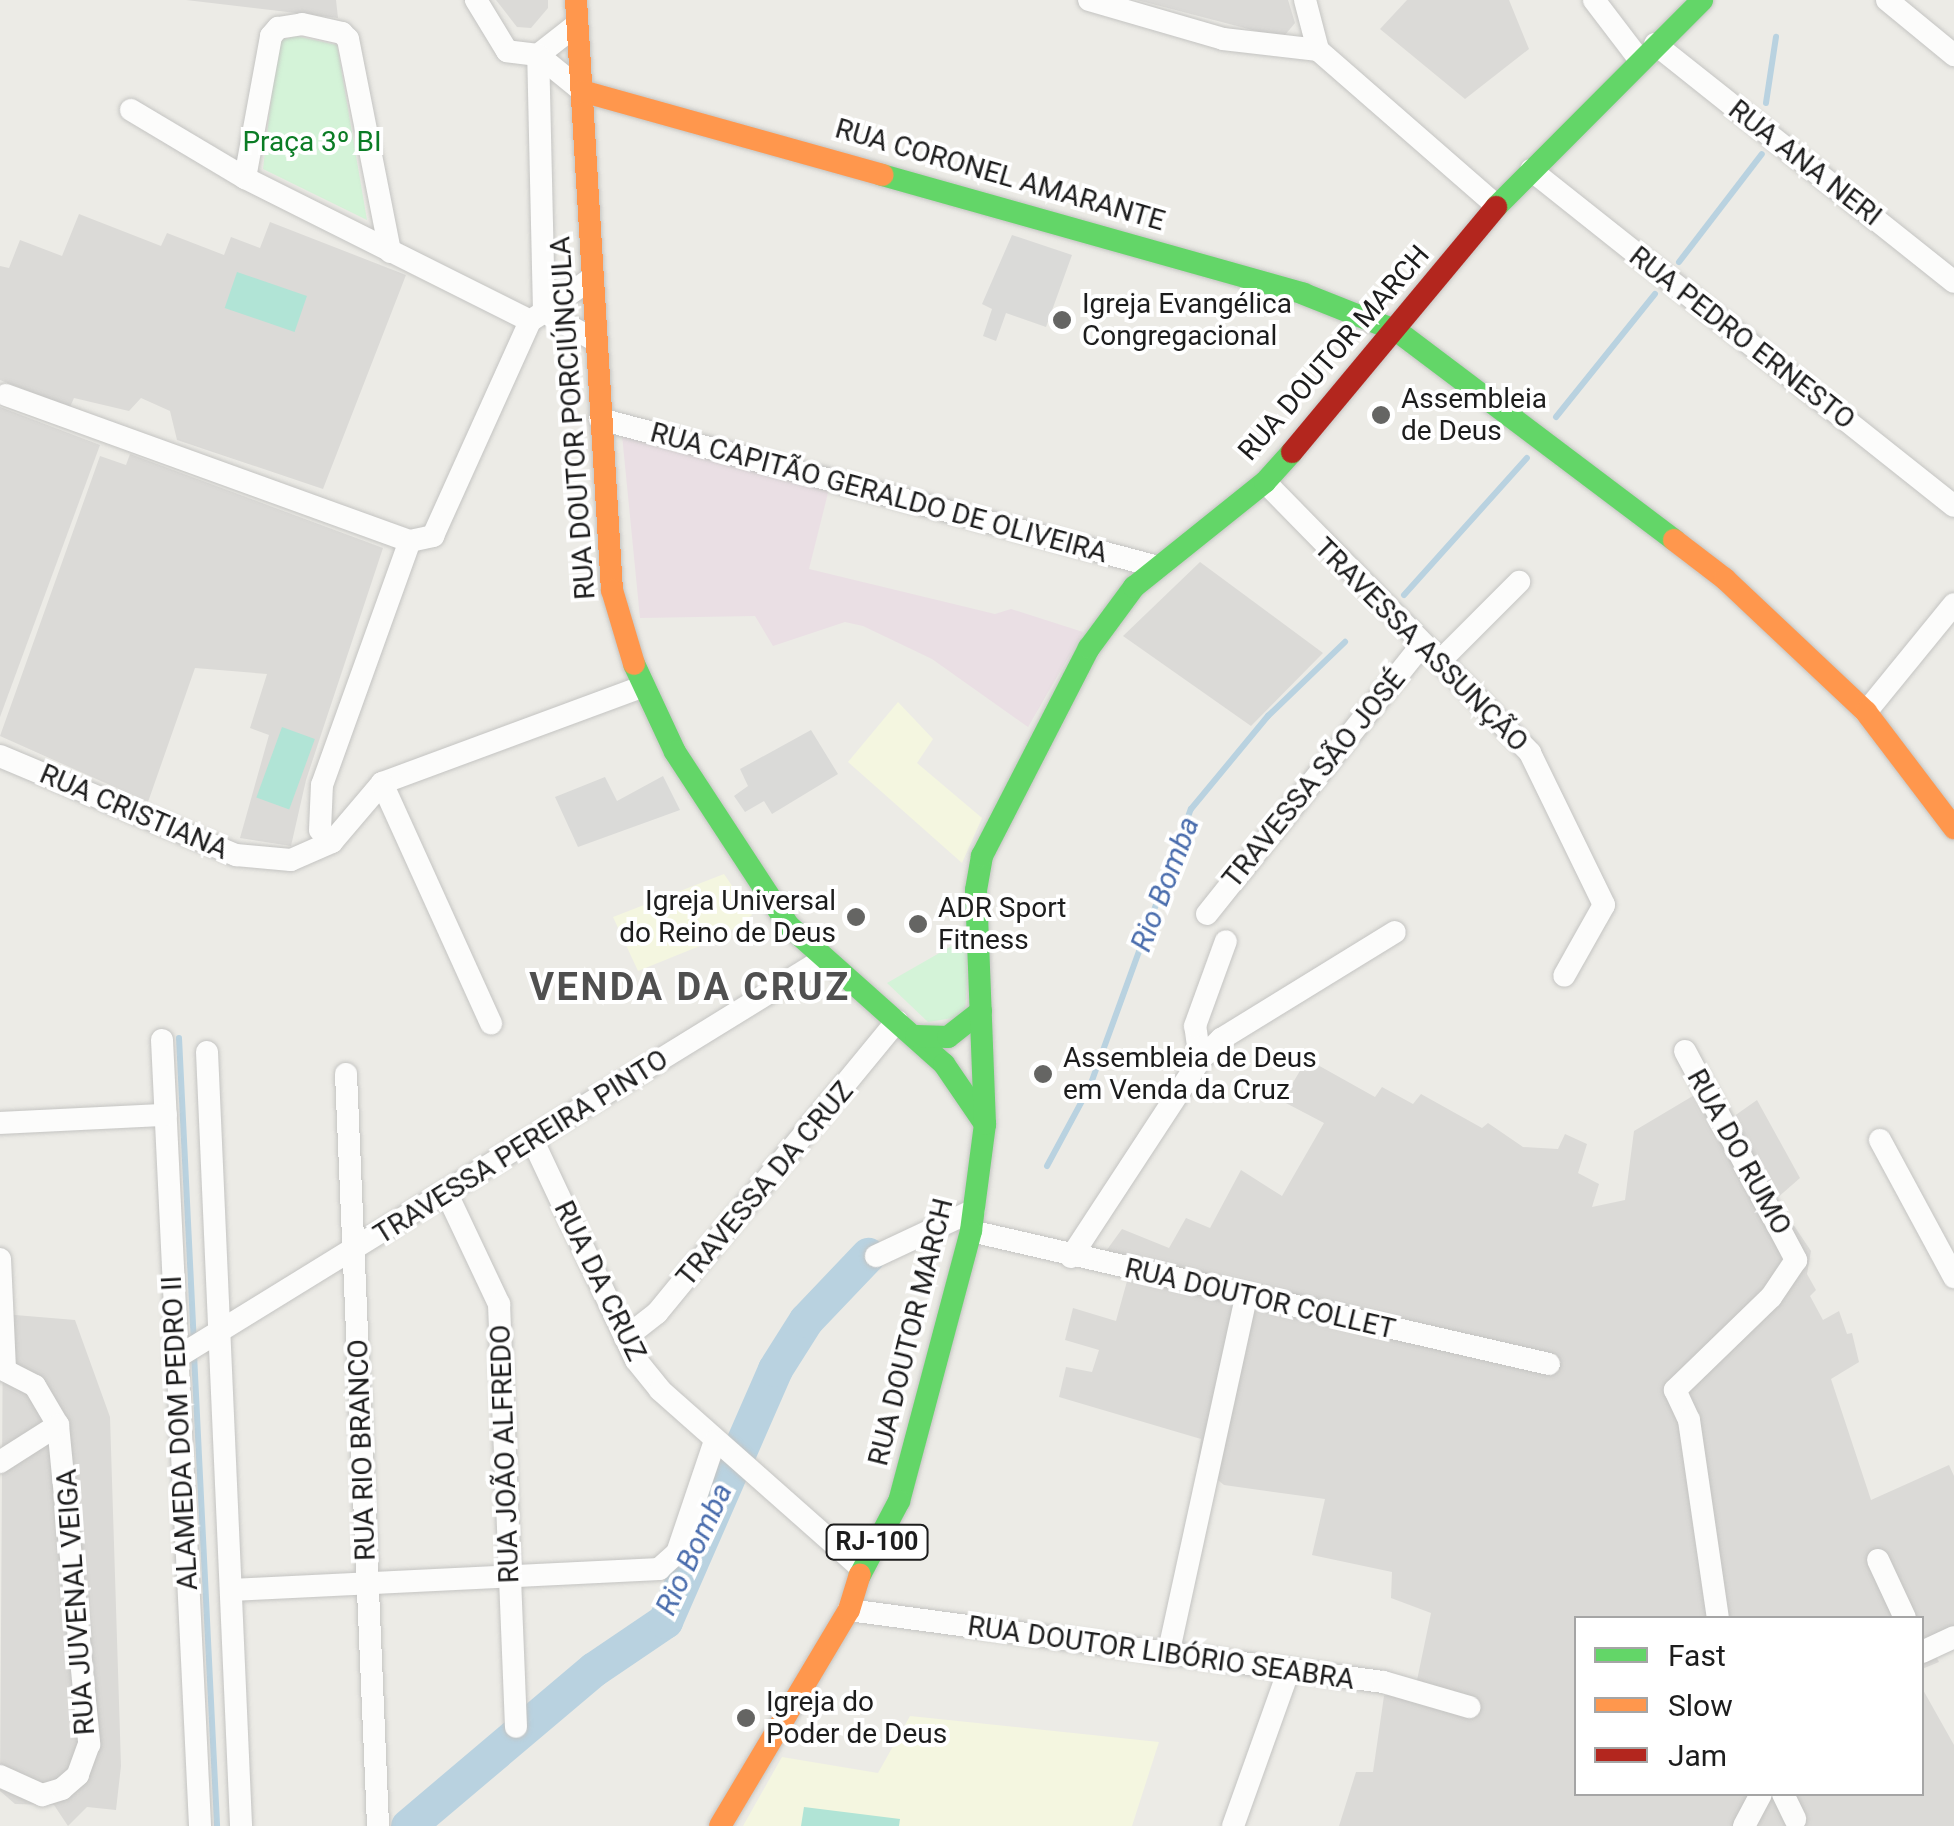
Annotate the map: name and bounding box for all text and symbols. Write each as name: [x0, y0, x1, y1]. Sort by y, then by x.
street label: RUA ANA NERI: [1722, 93, 1888, 233]
street label: RUA CORONEL AMARANTE: [831, 112, 1169, 238]
park label: Praça 3º BI: [242, 125, 382, 159]
street label: RUA DOUTOR PORCIÚNCULA: [544, 235, 602, 601]
street label: RUA DOUTOR MARCH: [1231, 238, 1437, 468]
street label: RUA PEDRO ERNESTO: [1623, 239, 1861, 437]
place label: Igreja Evangélica Congregacional: [1082, 287, 1292, 353]
marker: Igreja Evangélica Congregacional: [1051, 309, 1073, 331]
place label: Assembleia de Deus: [1401, 382, 1547, 448]
marker: Assembleia de Deus: [1370, 404, 1392, 426]
street label: RUA CAPITÃO GERALDO DE OLIVEIRA: [647, 416, 1111, 570]
street label: TRAVESSA ASSUNÇÃO: [1307, 531, 1535, 759]
street label: TRAVESSA SÃO JOSÉ: [1216, 663, 1412, 895]
street label: RUA CRISTIANA: [35, 757, 233, 867]
water label: Rio Bomba: [1123, 812, 1207, 956]
place label: Igreja Universal do Reino de Deus: [619, 884, 836, 950]
place label: ADR Sport Fitness: [938, 891, 1066, 957]
marker: Igreja Universal do Reino de Deus: [845, 906, 867, 928]
marker: ADR Sport Fitness: [907, 913, 929, 935]
district label: VENDA DA CRUZ: [529, 965, 851, 1011]
place label: Assembleia de Deus em Venda da Cruz: [1063, 1041, 1317, 1107]
street label: TRAVESSA PEREIRA PINTO: [368, 1043, 674, 1251]
marker: Assembleia de Deus em Venda da Cruz: [1032, 1063, 1054, 1085]
street label: RUA DO RUMO: [1680, 1063, 1798, 1241]
street label: TRAVESSA DA CRUZ: [670, 1075, 860, 1293]
street label: RUA DA CRUZ: [547, 1195, 653, 1367]
street label: RUA DOUTOR MARCH: [862, 1195, 960, 1469]
street label: RUA DOUTOR COLLET: [1122, 1252, 1398, 1346]
street label: ALAMEDA DOM PEDRO II: [155, 1275, 205, 1591]
street label: RUA JOÃO ALFREDO: [484, 1324, 526, 1584]
street label: RUA RIO BRANCO: [341, 1339, 383, 1561]
street label: RUA JUVENAL VEIGA: [50, 1468, 102, 1736]
water label: Rio Bomba: [648, 1477, 740, 1621]
road number: RJ-100: [824, 1522, 930, 1562]
street label: RUA DOUTOR LIBÓRIO SEABRA: [965, 1609, 1357, 1697]
legend: [1574, 1616, 1924, 1796]
text: Fast: [1668, 1638, 1726, 1673]
place label: Igreja do Poder de Deus: [766, 1685, 947, 1751]
text: Slow: [1668, 1688, 1733, 1723]
marker: Igreja do Poder de Deus: [735, 1707, 757, 1729]
text: Jam: [1668, 1738, 1727, 1773]

